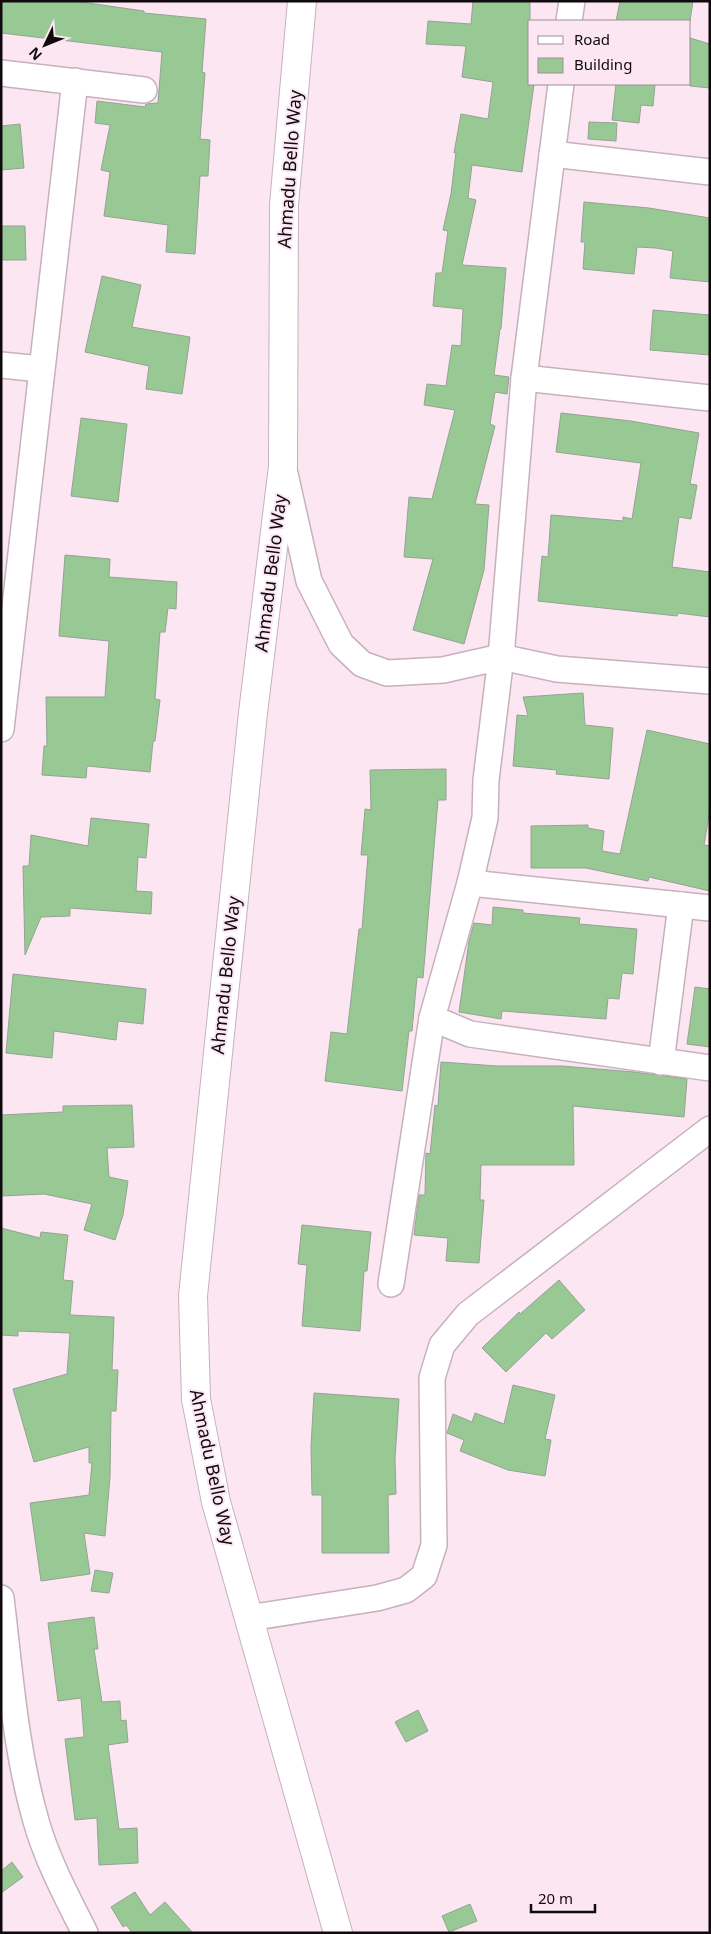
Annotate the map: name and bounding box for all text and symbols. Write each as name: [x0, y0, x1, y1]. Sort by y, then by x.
north arrow: [20, 20, 70, 70]
legend: [528, 20, 691, 85]
text: Road: [574, 29, 610, 49]
text: N: [24, 44, 46, 65]
text: Building: [574, 54, 632, 74]
street label: Ahmadu Bello Way: [271, 88, 307, 249]
street label: Ahmadu Bello Way: [248, 492, 292, 653]
street label: Ahmadu Bello Way: [205, 894, 245, 1055]
street label: Ahmadu Bello Way: [185, 1387, 241, 1548]
scale bar: [531, 1882, 595, 1914]
text: 20 m: [538, 1888, 573, 1908]

